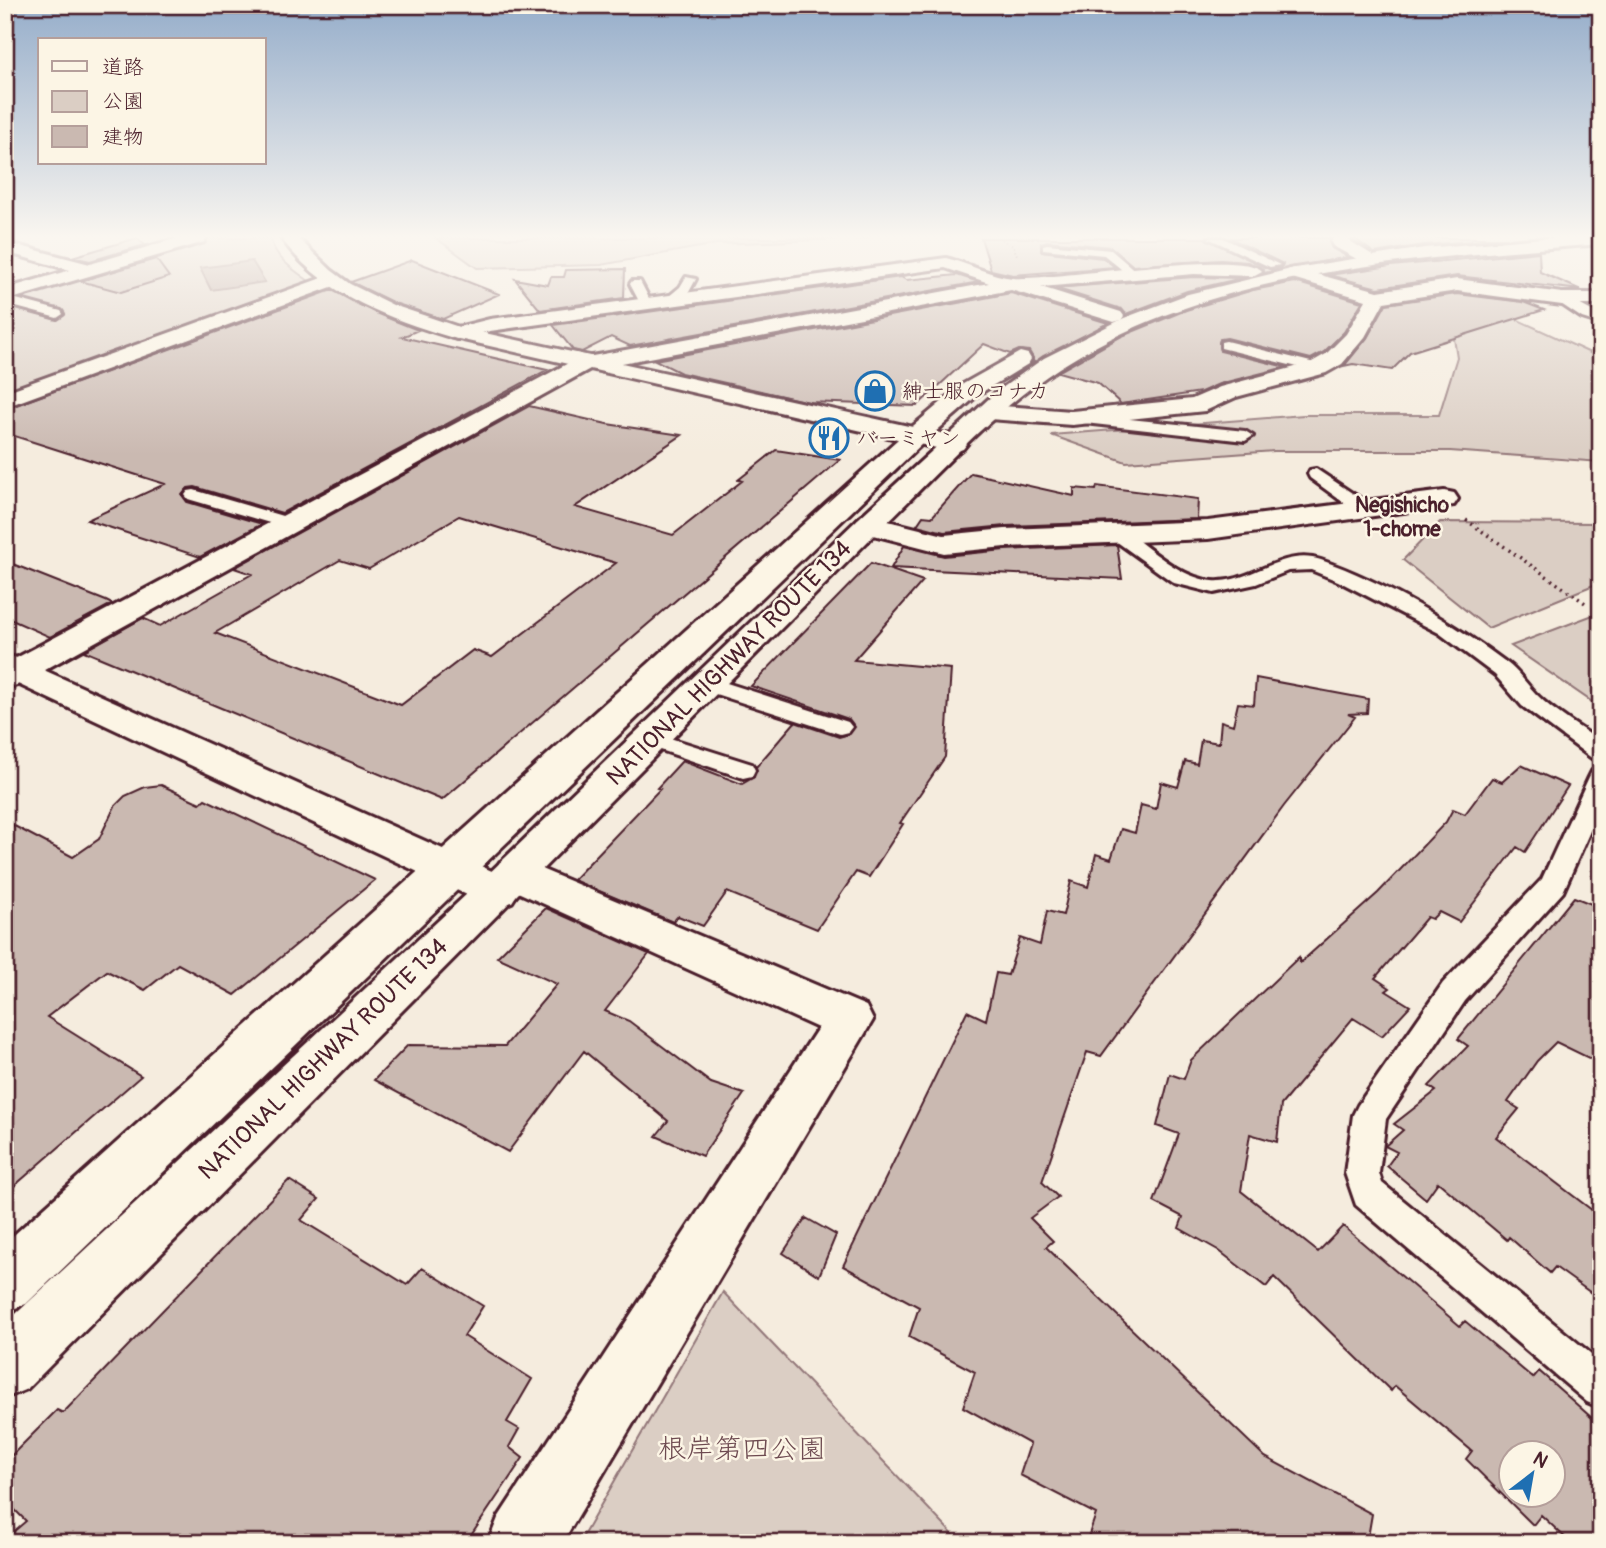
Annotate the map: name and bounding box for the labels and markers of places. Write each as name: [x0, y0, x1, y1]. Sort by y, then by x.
shop icon: 紳士服のコナカ: [854, 370, 896, 412]
place label: 紳士服のコナカ: [902, 378, 1049, 405]
restaurant icon: バーミヤン: [808, 417, 850, 459]
place label: バーミヤン: [856, 425, 961, 452]

